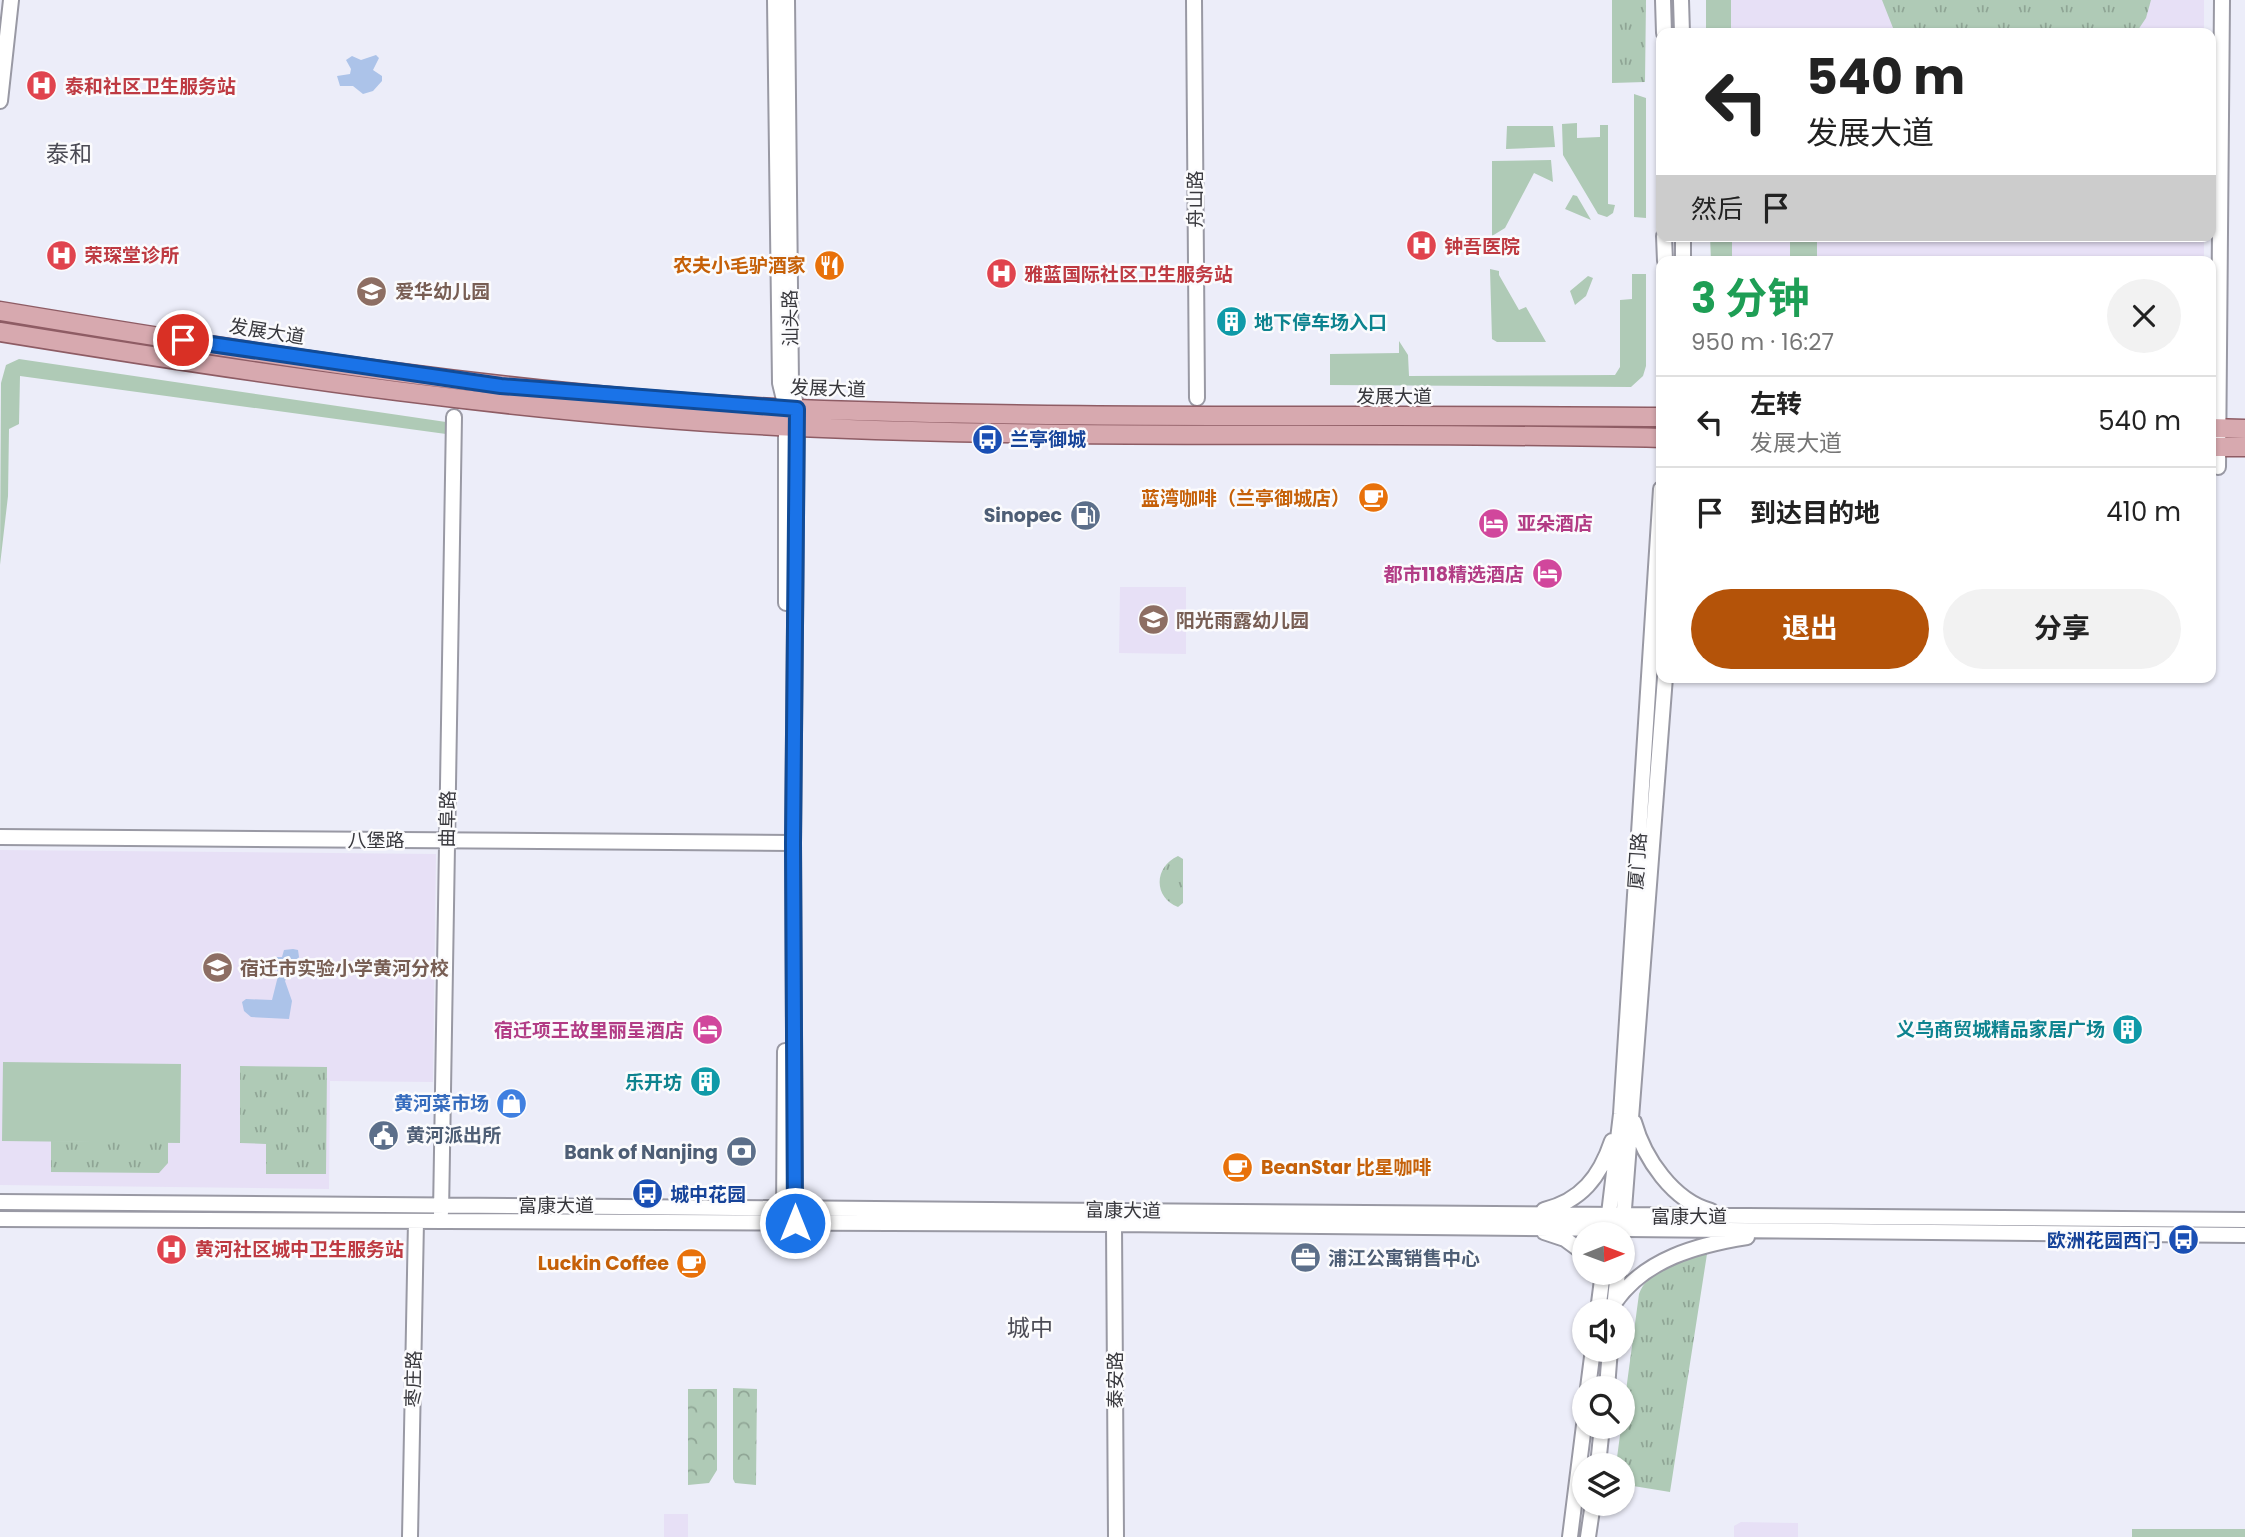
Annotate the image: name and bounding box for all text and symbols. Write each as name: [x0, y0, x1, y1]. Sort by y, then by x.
text: 540 m: [1806, 43, 1965, 111]
icon: left: [1691, 56, 1782, 147]
hospital icon: 泰和社区卫生服务站: [25, 69, 59, 103]
place label: 泰和社区卫生服务站: [65, 73, 236, 100]
text: 发展大道: [1806, 110, 1934, 155]
district label: 泰和: [46, 138, 92, 170]
street label: 舟山路: [1182, 170, 1209, 228]
icon: arrive: [1757, 189, 1795, 227]
text: 然后: [1691, 191, 1743, 227]
hospital icon: 钟吾医院: [1404, 229, 1438, 263]
place label: 钟吾医院: [1444, 233, 1520, 260]
hospital icon: 荣琛堂诊所: [44, 238, 78, 272]
place label: 荣琛堂诊所: [84, 242, 179, 269]
restaurant icon: 农夫小毛驴酒家: [812, 248, 846, 282]
place label: 农夫小毛驴酒家: [673, 252, 806, 279]
hospital icon: 雅蓝国际社区卫生服务站: [984, 257, 1018, 291]
place label: 雅蓝国际社区卫生服务站: [1024, 261, 1233, 288]
text: 3 分钟: [1691, 269, 1809, 328]
school or university icon: 爱华幼儿园: [355, 274, 389, 308]
place label: 爱华幼儿园: [395, 278, 490, 305]
button: close: [2107, 279, 2181, 353]
street label: 汕头路: [777, 289, 804, 347]
building icon: 地下停车场入口: [1214, 305, 1248, 339]
place label: 地下停车场入口: [1254, 309, 1387, 336]
pin: [153, 310, 213, 370]
street label: 发展大道: [227, 312, 307, 351]
icon: arrive: [164, 321, 202, 359]
text: 950 m · 16:27: [1691, 326, 1834, 358]
street label: 发展大道: [790, 374, 866, 403]
street label: 发展大道: [1356, 383, 1432, 410]
text: 左转: [1750, 386, 1802, 422]
icon: left: [1691, 403, 1729, 441]
text: 540 m: [2098, 403, 2181, 439]
bus stop icon: 兰亭御城: [970, 422, 1004, 456]
place label: 兰亭御城: [1010, 426, 1086, 453]
text: 发展大道: [1750, 427, 1842, 459]
cafe icon: 蓝湾咖啡（兰亭御城店）: [1356, 481, 1390, 515]
place label: 蓝湾咖啡（兰亭御城店）: [1141, 485, 1350, 512]
icon: arrive: [1691, 494, 1729, 532]
text: 410 m: [2106, 494, 2181, 530]
text: 到达目的地: [1750, 495, 1880, 531]
fuel station icon: Sinopec: [1068, 498, 1102, 532]
place label: Sinopec: [984, 502, 1062, 529]
hotel icon: 亚朵酒店: [1477, 506, 1511, 540]
place label: 亚朵酒店: [1517, 510, 1593, 537]
hotel icon: 都市118精选酒店: [1530, 557, 1564, 591]
place label: 都市118精选酒店: [1383, 561, 1524, 588]
button: 退出: [1691, 589, 1929, 669]
button: 分享: [1943, 589, 2181, 669]
school or university icon: 阳光雨露幼儿园: [1136, 603, 1170, 637]
place label: 阳光雨露幼儿园: [1176, 607, 1309, 634]
street label: 曲阜路: [434, 790, 461, 848]
street label: 八堡路: [347, 827, 405, 854]
street label: 厦门路: [1622, 832, 1653, 890]
school or university icon: 宿迁市实验小学黄河分校: [200, 951, 234, 985]
place label: 宿迁市实验小学黄河分校: [240, 955, 449, 982]
building icon: 义乌商贸城精品家居广场: [2111, 1012, 2145, 1046]
hotel icon: 宿迁项王故里丽呈酒店: [690, 1013, 724, 1047]
place label: 义乌商贸城精品家居广场: [1896, 1016, 2105, 1043]
place label: 宿迁项王故里丽呈酒店: [494, 1017, 684, 1044]
building icon: 乐开坊: [688, 1065, 722, 1099]
place label: 乐开坊: [625, 1069, 682, 1096]
shop icon: 黄河菜市场: [495, 1086, 529, 1120]
place label: 黄河菜市场: [394, 1090, 489, 1117]
public building icon: 黄河派出所: [366, 1118, 400, 1152]
place label: 黄河派出所: [406, 1122, 501, 1149]
bank icon: Bank of Nanjing: [724, 1135, 758, 1169]
place label: Bank of Nanjing: [564, 1139, 718, 1166]
cafe icon: BeanStar 比星咖啡: [1221, 1150, 1255, 1184]
place label: BeanStar 比星咖啡: [1261, 1154, 1431, 1181]
bus stop icon: 城中花园: [630, 1177, 664, 1211]
place label: 城中花园: [670, 1181, 746, 1208]
position arrow: [758, 1186, 832, 1260]
street label: 富康大道: [518, 1192, 594, 1219]
street label: 富康大道: [1085, 1196, 1161, 1225]
street label: 富康大道: [1651, 1203, 1727, 1230]
north arrow: [1572, 1222, 1634, 1284]
map controls: [1572, 1222, 1635, 1516]
bus stop icon: 欧洲花园西门: [2167, 1223, 2201, 1257]
place label: 欧洲花园西门: [2047, 1227, 2161, 1254]
hospital icon: 黄河社区城中卫生服务站: [155, 1232, 189, 1266]
place label: 黄河社区城中卫生服务站: [195, 1236, 404, 1263]
office icon: 浦江公寓销售中心: [1288, 1241, 1322, 1275]
place label: 浦江公寓销售中心: [1328, 1245, 1480, 1272]
cafe icon: Luckin Coffee: [675, 1246, 709, 1280]
place label: Luckin Coffee: [538, 1250, 669, 1277]
button: sound: [1572, 1299, 1635, 1362]
district label: 城中: [1007, 1312, 1053, 1344]
street label: 枣庄路: [400, 1350, 427, 1408]
street label: 泰安路: [1102, 1351, 1129, 1409]
button: search: [1572, 1376, 1635, 1439]
button: layers: [1572, 1453, 1635, 1516]

